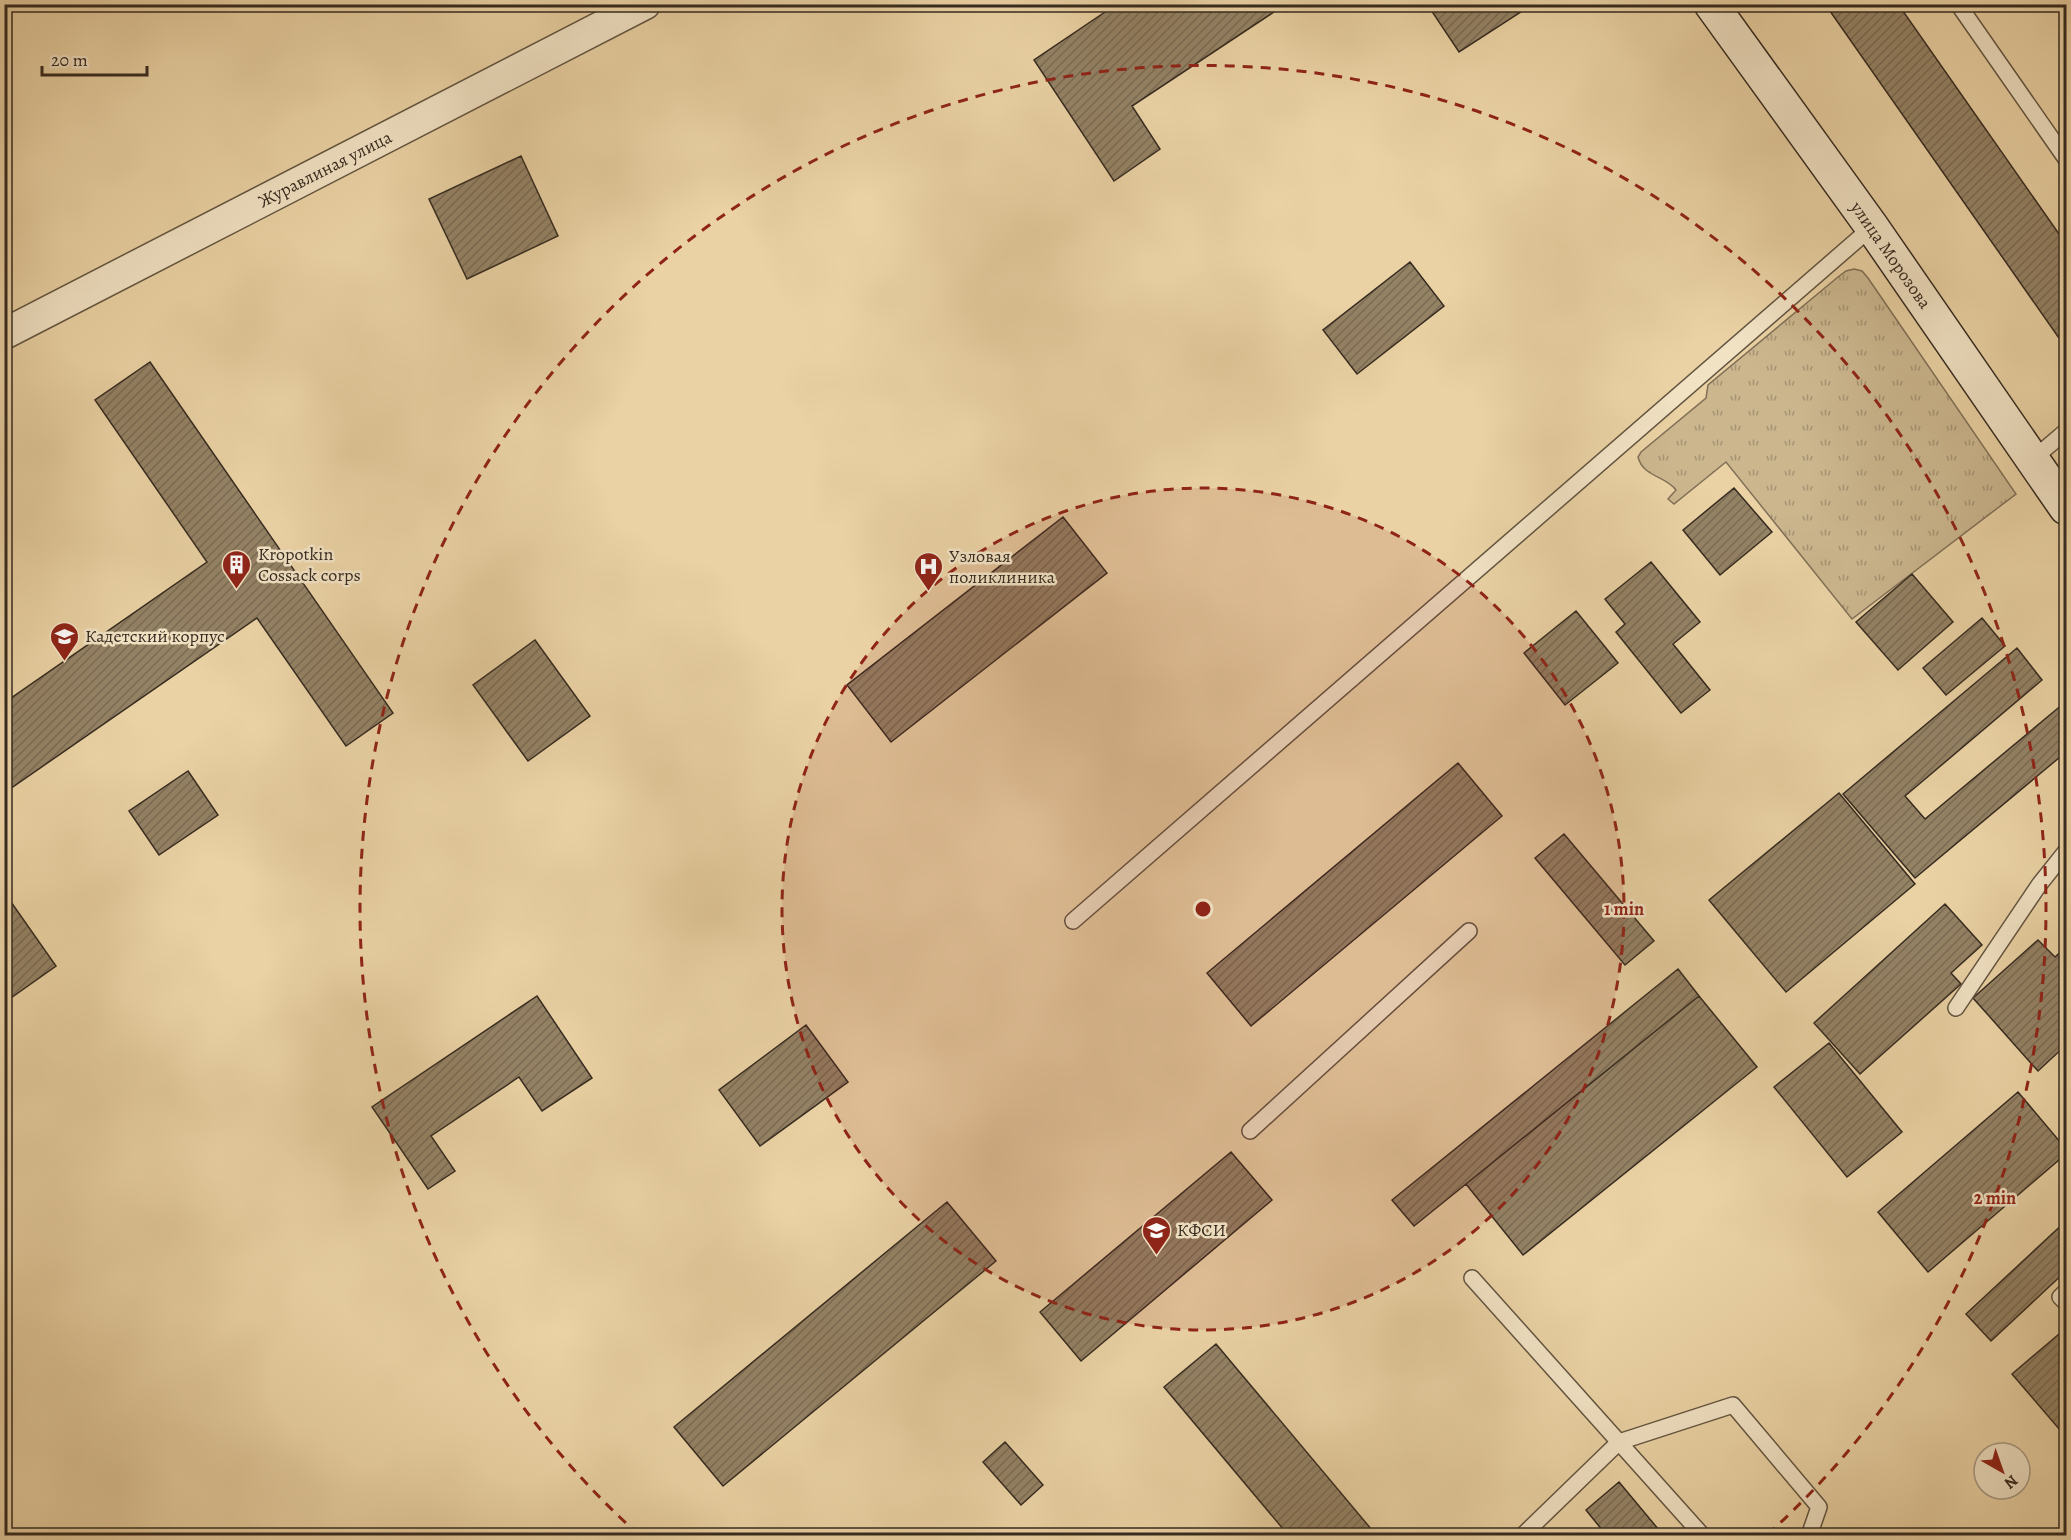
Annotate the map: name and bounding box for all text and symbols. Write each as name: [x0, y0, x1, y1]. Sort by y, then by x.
scale bar: [42, 39, 147, 77]
text: 20 m: [51, 48, 88, 72]
street label: Журавлиная улица: [254, 125, 396, 213]
street label: улица Морозова: [1845, 196, 1937, 314]
place label: Kropotkin Cossack corps: [258, 542, 361, 587]
place label: Узловая поликлиника: [949, 544, 1056, 589]
building icon: Kropotkin Cossack corps: [221, 548, 253, 590]
hospital icon: Узловая поликлиника: [912, 550, 944, 592]
school or university icon: Кадетский корпус: [48, 620, 80, 662]
place label: Кадетский корпус: [85, 624, 225, 648]
text: 1 min: [1604, 897, 1644, 921]
centre of rings: [1193, 899, 1213, 919]
text: 2 min: [1974, 1186, 2016, 1210]
school or university icon: КФСИ: [1140, 1214, 1172, 1256]
place label: КФСИ: [1177, 1218, 1226, 1242]
north arrow: [1972, 1441, 2032, 1501]
text: N: [1999, 1470, 2023, 1494]

